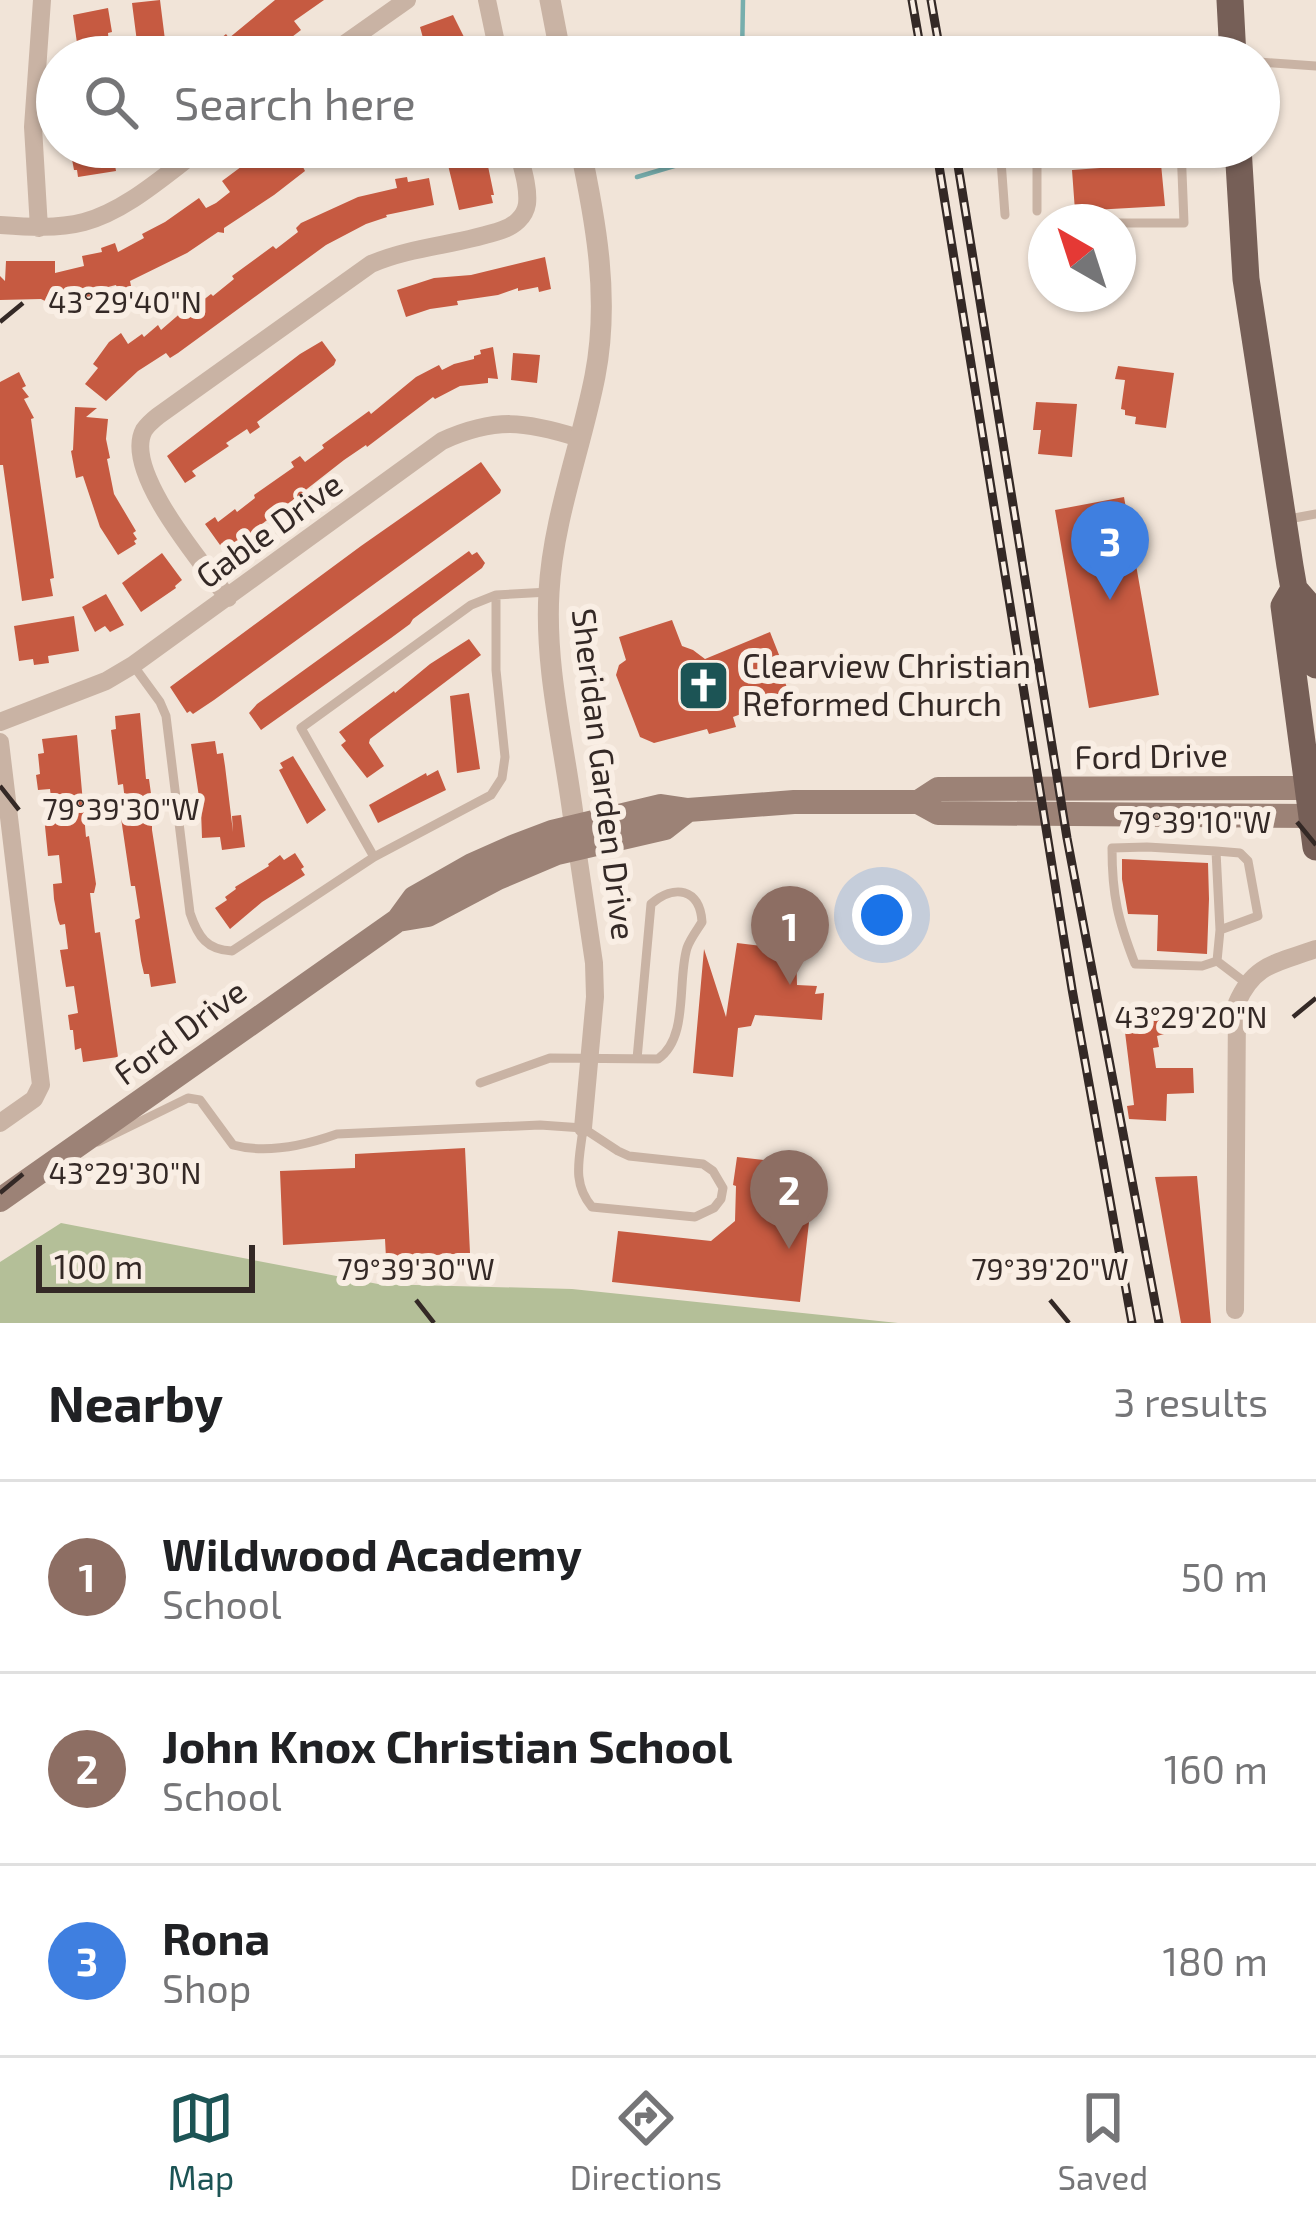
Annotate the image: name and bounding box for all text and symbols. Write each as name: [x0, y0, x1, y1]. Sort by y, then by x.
search box: [36, 36, 1280, 168]
icon: search: [78, 69, 144, 135]
text: Search here: [174, 75, 416, 129]
north arrow: [1028, 204, 1136, 312]
text: 43°29'40"N: [48, 283, 202, 319]
street label: Gable Drive: [188, 463, 349, 596]
pin: 3: [1071, 501, 1149, 600]
street label: Sheridan Garden Drive: [565, 606, 645, 942]
place label: Clearview Christian Reformed Church: [742, 645, 1031, 723]
church icon: Clearview Christian Reformed Church: [675, 657, 731, 713]
street label: Ford Drive: [1074, 734, 1228, 776]
text: 79°39'30"W: [42, 790, 200, 826]
text: 79°39'10"W: [1119, 803, 1271, 839]
your location: [852, 885, 912, 945]
pin: 1: [751, 886, 829, 985]
street label: Ford Drive: [106, 970, 253, 1092]
text: 43°29'20"N: [1115, 998, 1268, 1034]
pin: 2: [750, 1150, 828, 1249]
text: 43°29'30"N: [49, 1154, 201, 1190]
scale bar: [36, 1239, 255, 1292]
text: 100 m: [54, 1246, 143, 1286]
text: 79°39'30"W: [337, 1250, 495, 1286]
text: 79°39'20"W: [971, 1250, 1129, 1286]
text: Nearby: [48, 1371, 223, 1432]
text: 3 results: [1114, 1378, 1268, 1425]
text: Wildwood Academy: [162, 1526, 582, 1580]
text: 1: [79, 1553, 95, 1600]
text: 50 m: [1181, 1553, 1268, 1600]
text: School: [162, 1580, 282, 1627]
text: John Knox Christian School: [162, 1718, 732, 1772]
text: 2: [76, 1745, 98, 1792]
text: 160 m: [1164, 1745, 1268, 1792]
text: School: [162, 1772, 282, 1819]
text: Rona: [162, 1910, 270, 1964]
text: 3: [76, 1937, 98, 1984]
text: 180 m: [1162, 1937, 1268, 1984]
text: Shop: [162, 1964, 251, 2011]
tab: Map: [168, 2085, 234, 2197]
tab: Directions: [570, 2085, 722, 2197]
tab: Saved: [1058, 2085, 1148, 2197]

